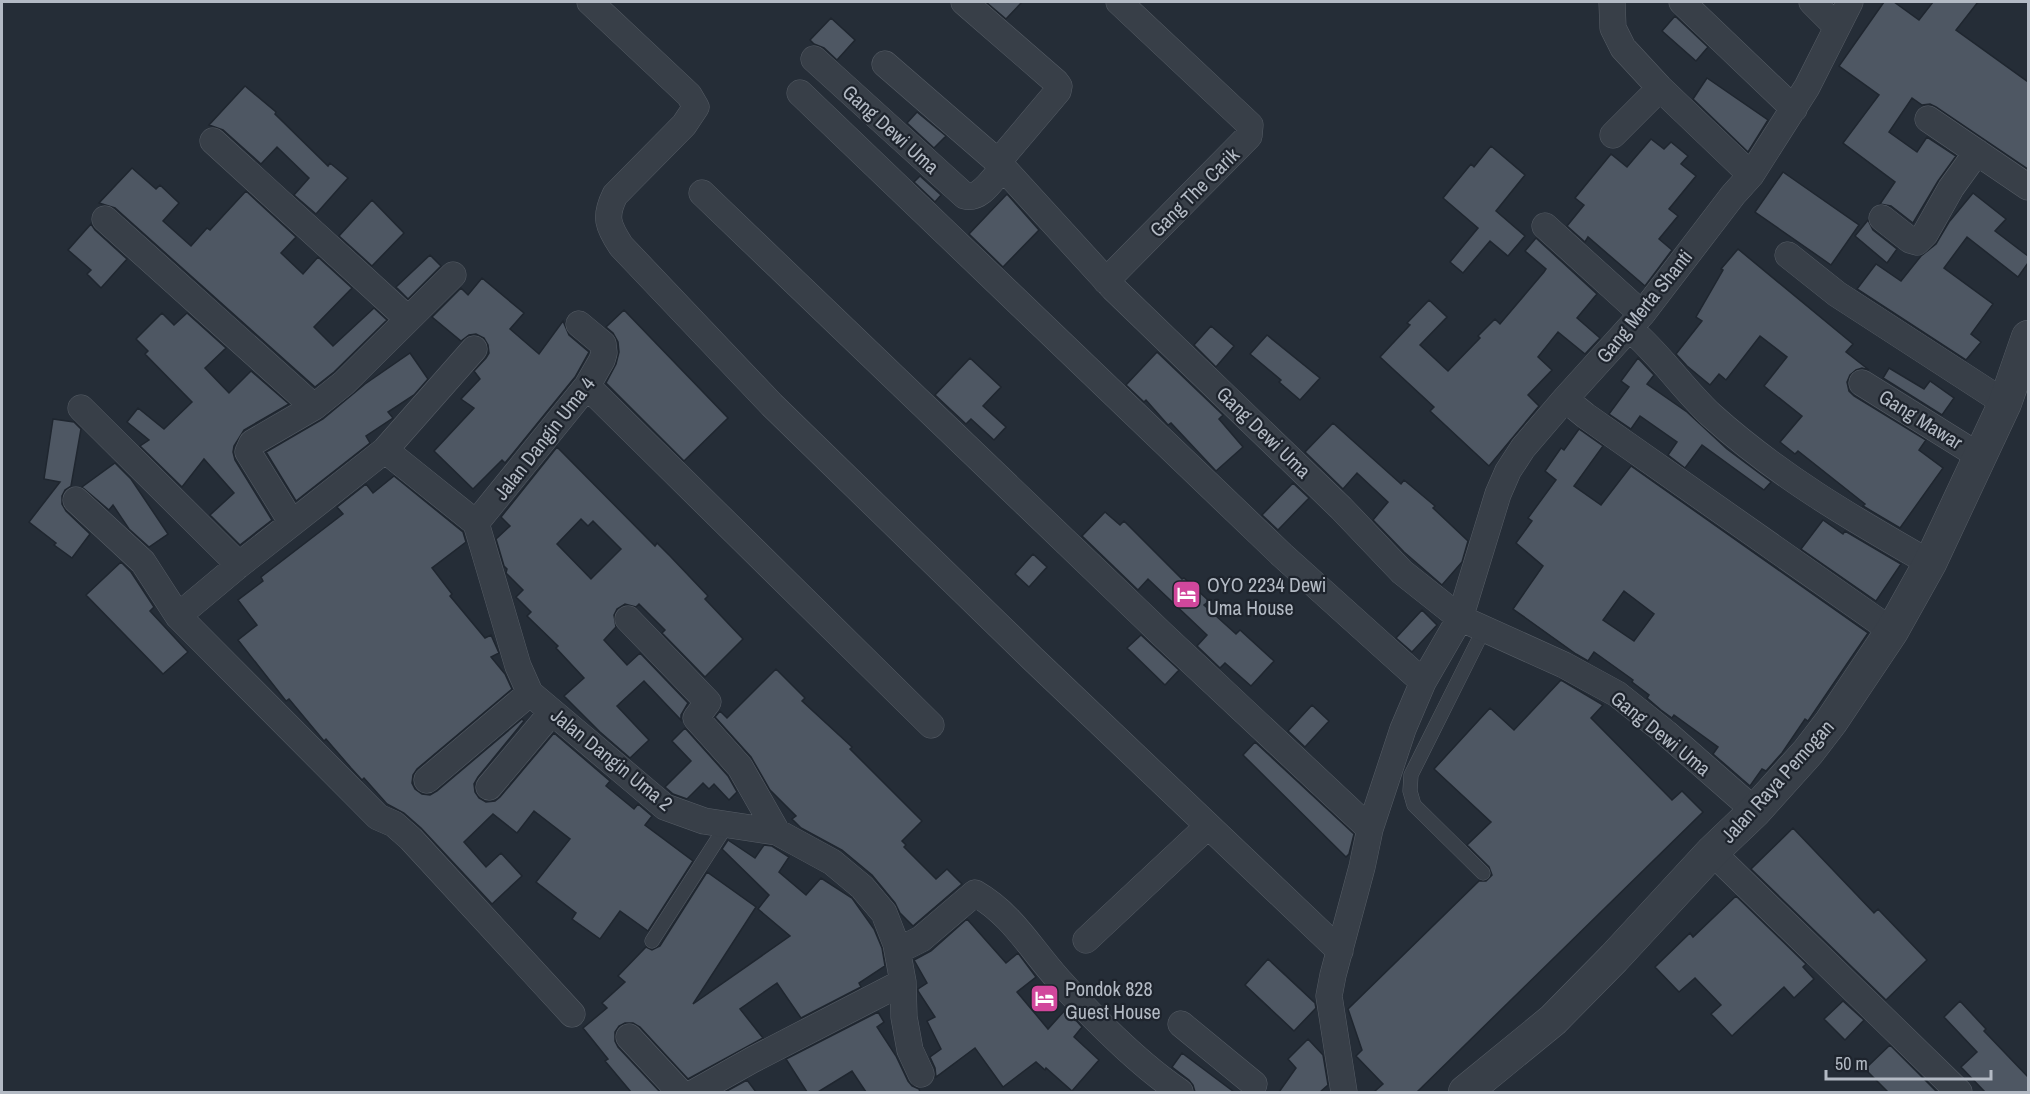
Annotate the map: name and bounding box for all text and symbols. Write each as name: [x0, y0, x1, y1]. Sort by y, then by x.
street label: Gang Dewi Uma: [837, 78, 945, 180]
street label: Gang The Carik: [1143, 141, 1245, 243]
street label: Gang Merta Shanti: [1590, 244, 1698, 368]
street label: Jalan Dangin Uma 4: [487, 371, 601, 505]
street label: Gang Dewi Uma: [1211, 380, 1317, 484]
street label: Gang Mawar: [1874, 383, 1968, 456]
place label: OYO 2234 Dewi Uma House: [1207, 571, 1326, 621]
hotel icon: OYO 2234 Dewi Uma House: [1170, 579, 1202, 611]
street label: Gang Dewi Uma: [1605, 684, 1717, 782]
street label: Jalan Dangin Uma 2: [545, 701, 679, 817]
street label: Jalan Raya Pemogan: [1715, 714, 1839, 848]
place label: Pondok 828 Guest House: [1065, 975, 1161, 1025]
hotel icon: Pondok 828 Guest House: [1028, 983, 1060, 1015]
scale bar: [1826, 1043, 1991, 1081]
text: 50 m: [1835, 1051, 1868, 1076]

